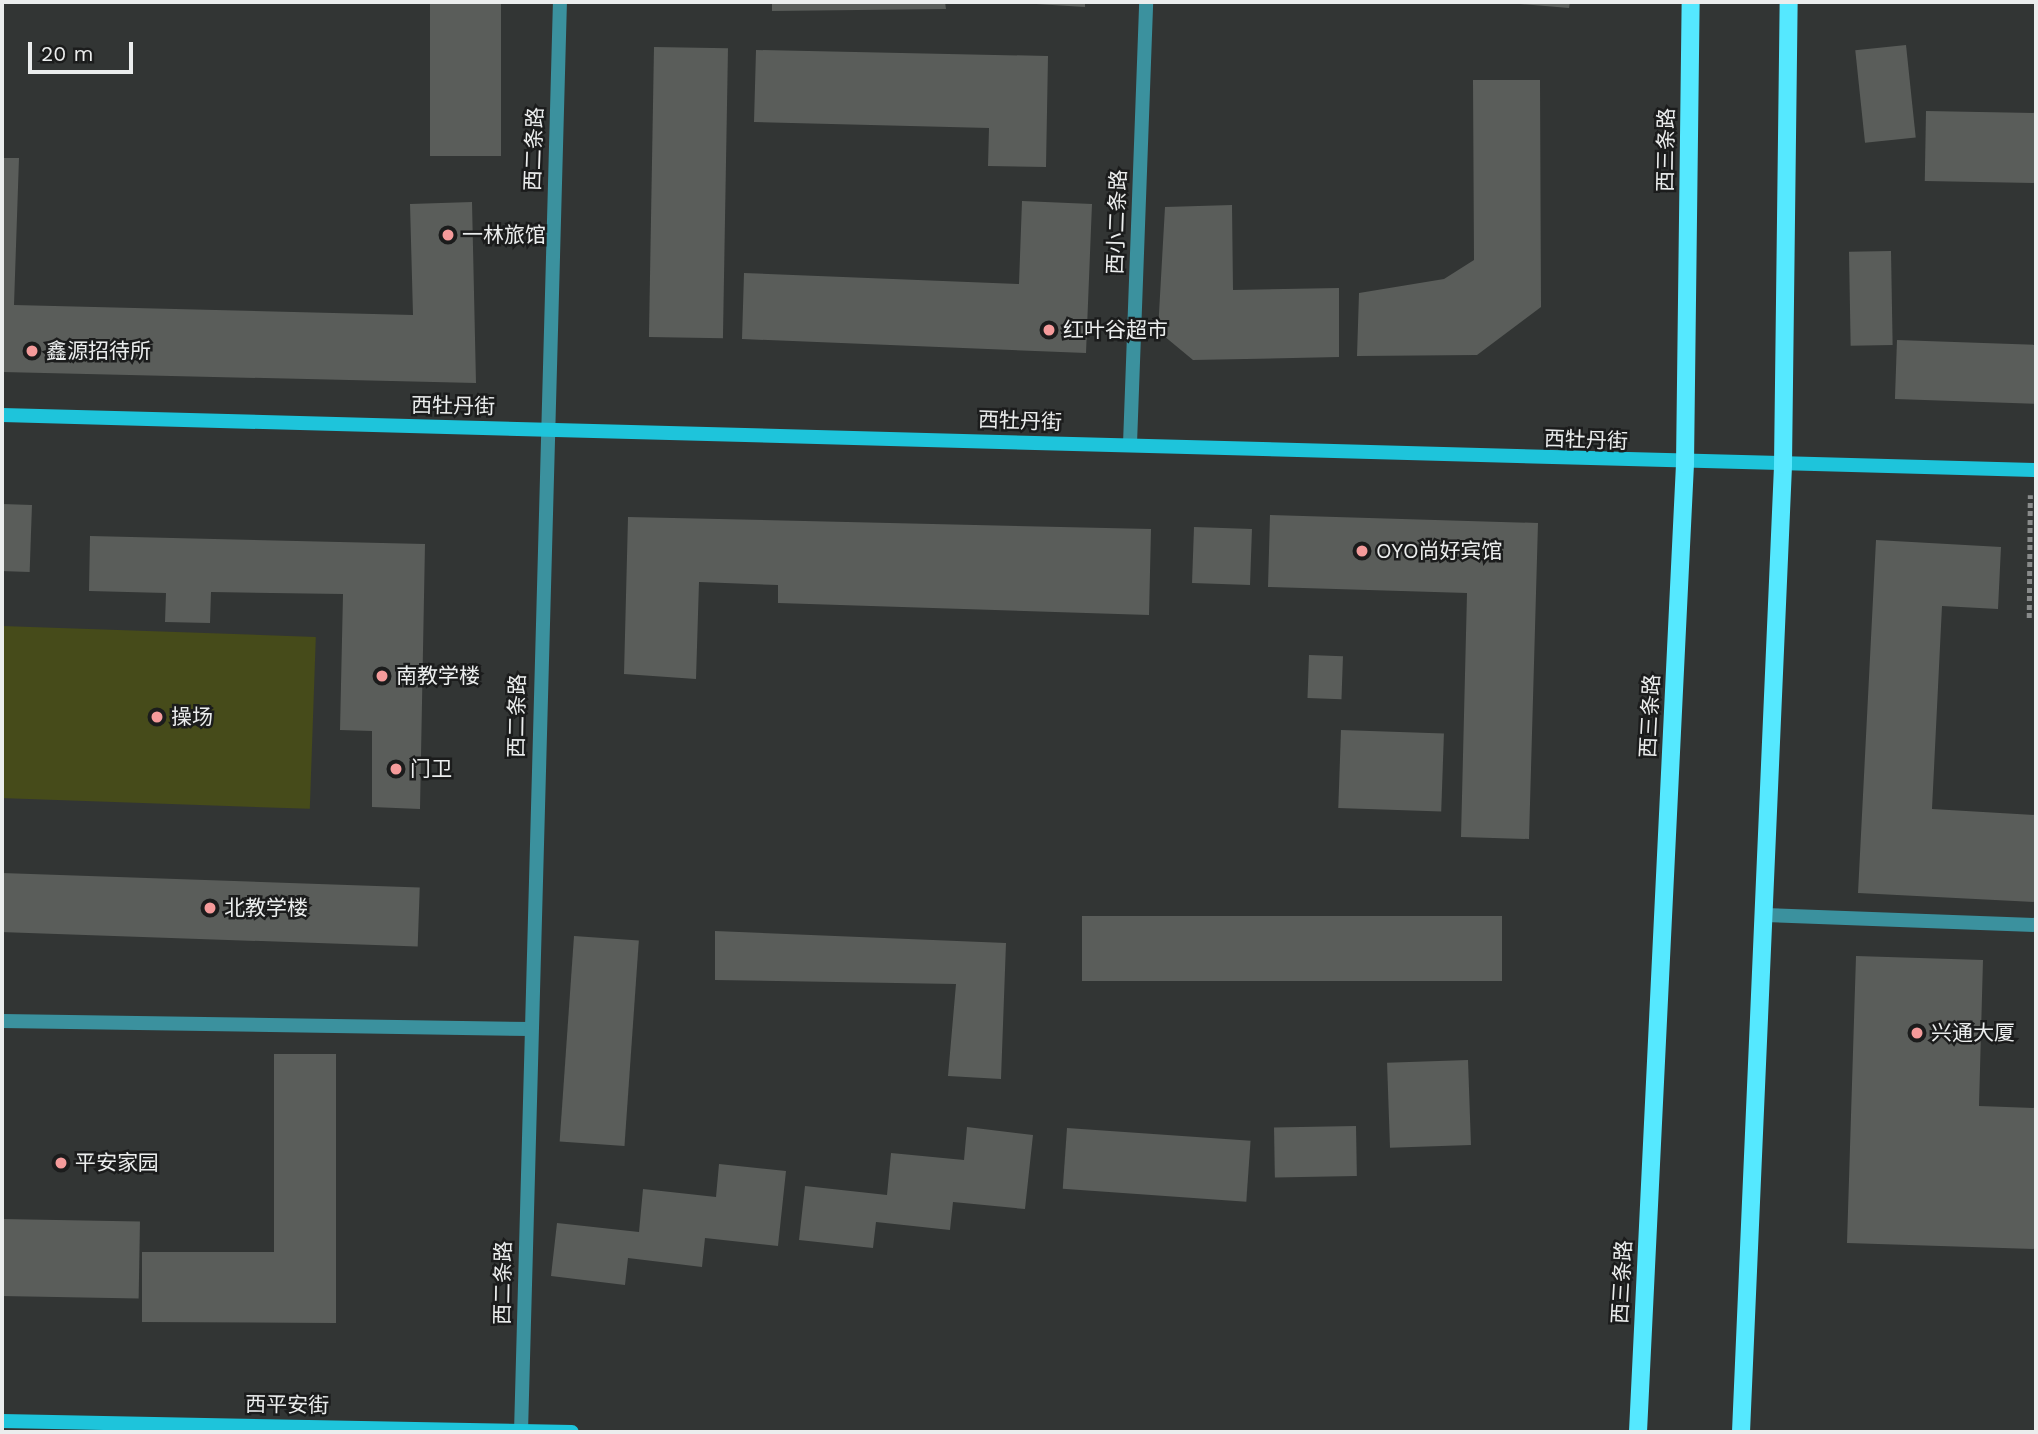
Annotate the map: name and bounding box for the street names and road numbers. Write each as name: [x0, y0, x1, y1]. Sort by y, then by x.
street label: 西二条路: [520, 107, 548, 191]
street label: 西三条路: [1653, 108, 1679, 192]
street label: 西小二条路: [1103, 169, 1131, 275]
street label: 西牡丹街: [411, 393, 495, 419]
street label: 西牡丹街: [978, 407, 1062, 435]
street label: 西牡丹街: [1544, 426, 1628, 454]
street label: 西三条路: [1635, 673, 1665, 759]
street label: 西二条路: [504, 674, 530, 758]
street label: 西三条路: [1607, 1239, 1637, 1325]
street label: 西二条路: [490, 1241, 516, 1325]
street label: 西平安街: [245, 1392, 329, 1418]

